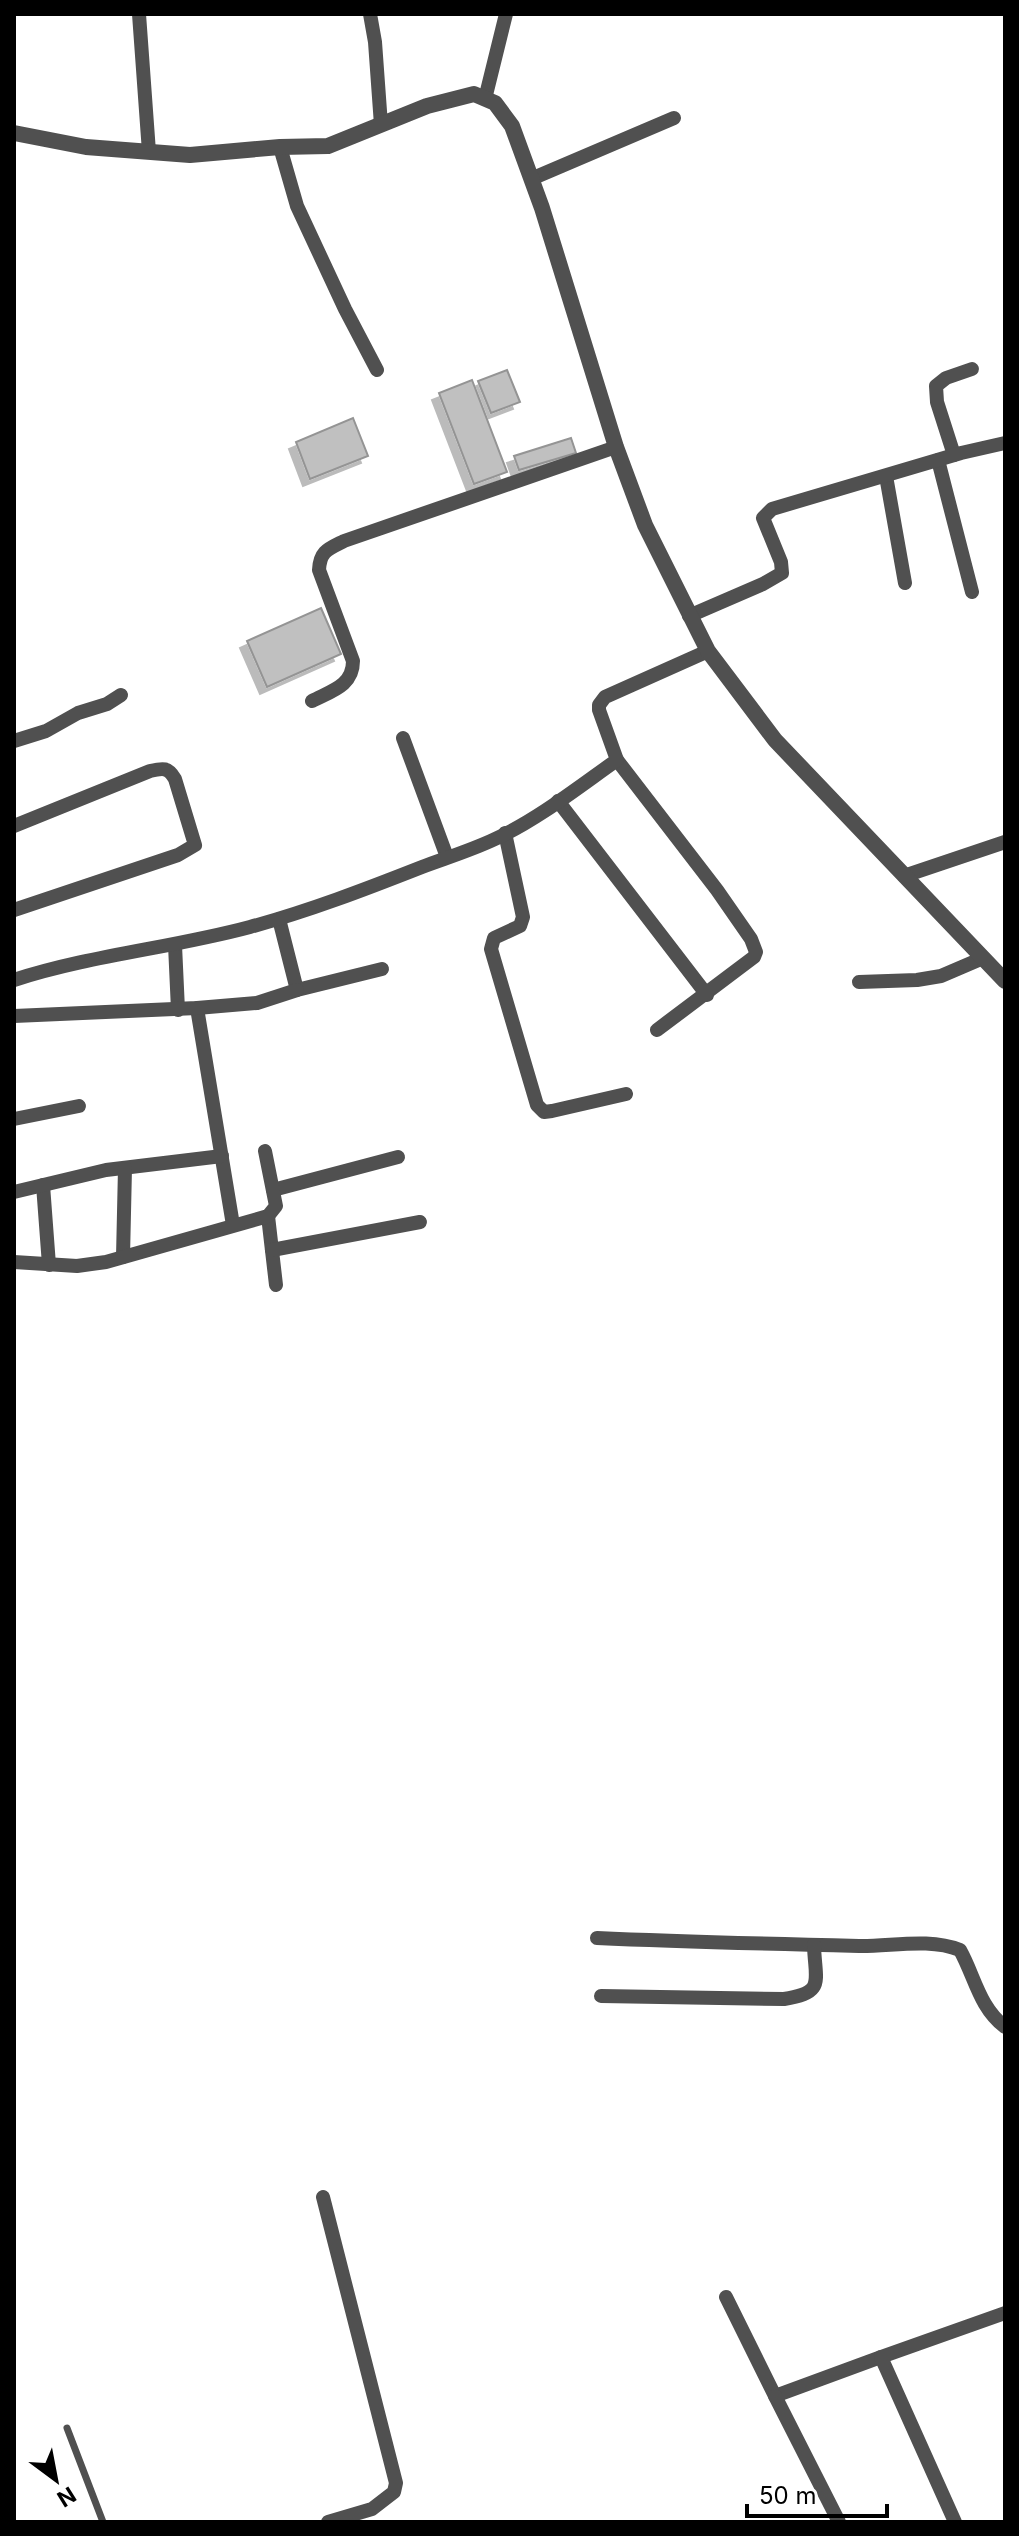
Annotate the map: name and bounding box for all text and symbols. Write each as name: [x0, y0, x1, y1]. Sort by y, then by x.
north arrow: [16, 2440, 96, 2520]
scale bar: [747, 2468, 887, 2518]
text: N: [53, 2481, 81, 2512]
text: 50 m: [759, 2481, 817, 2510]

